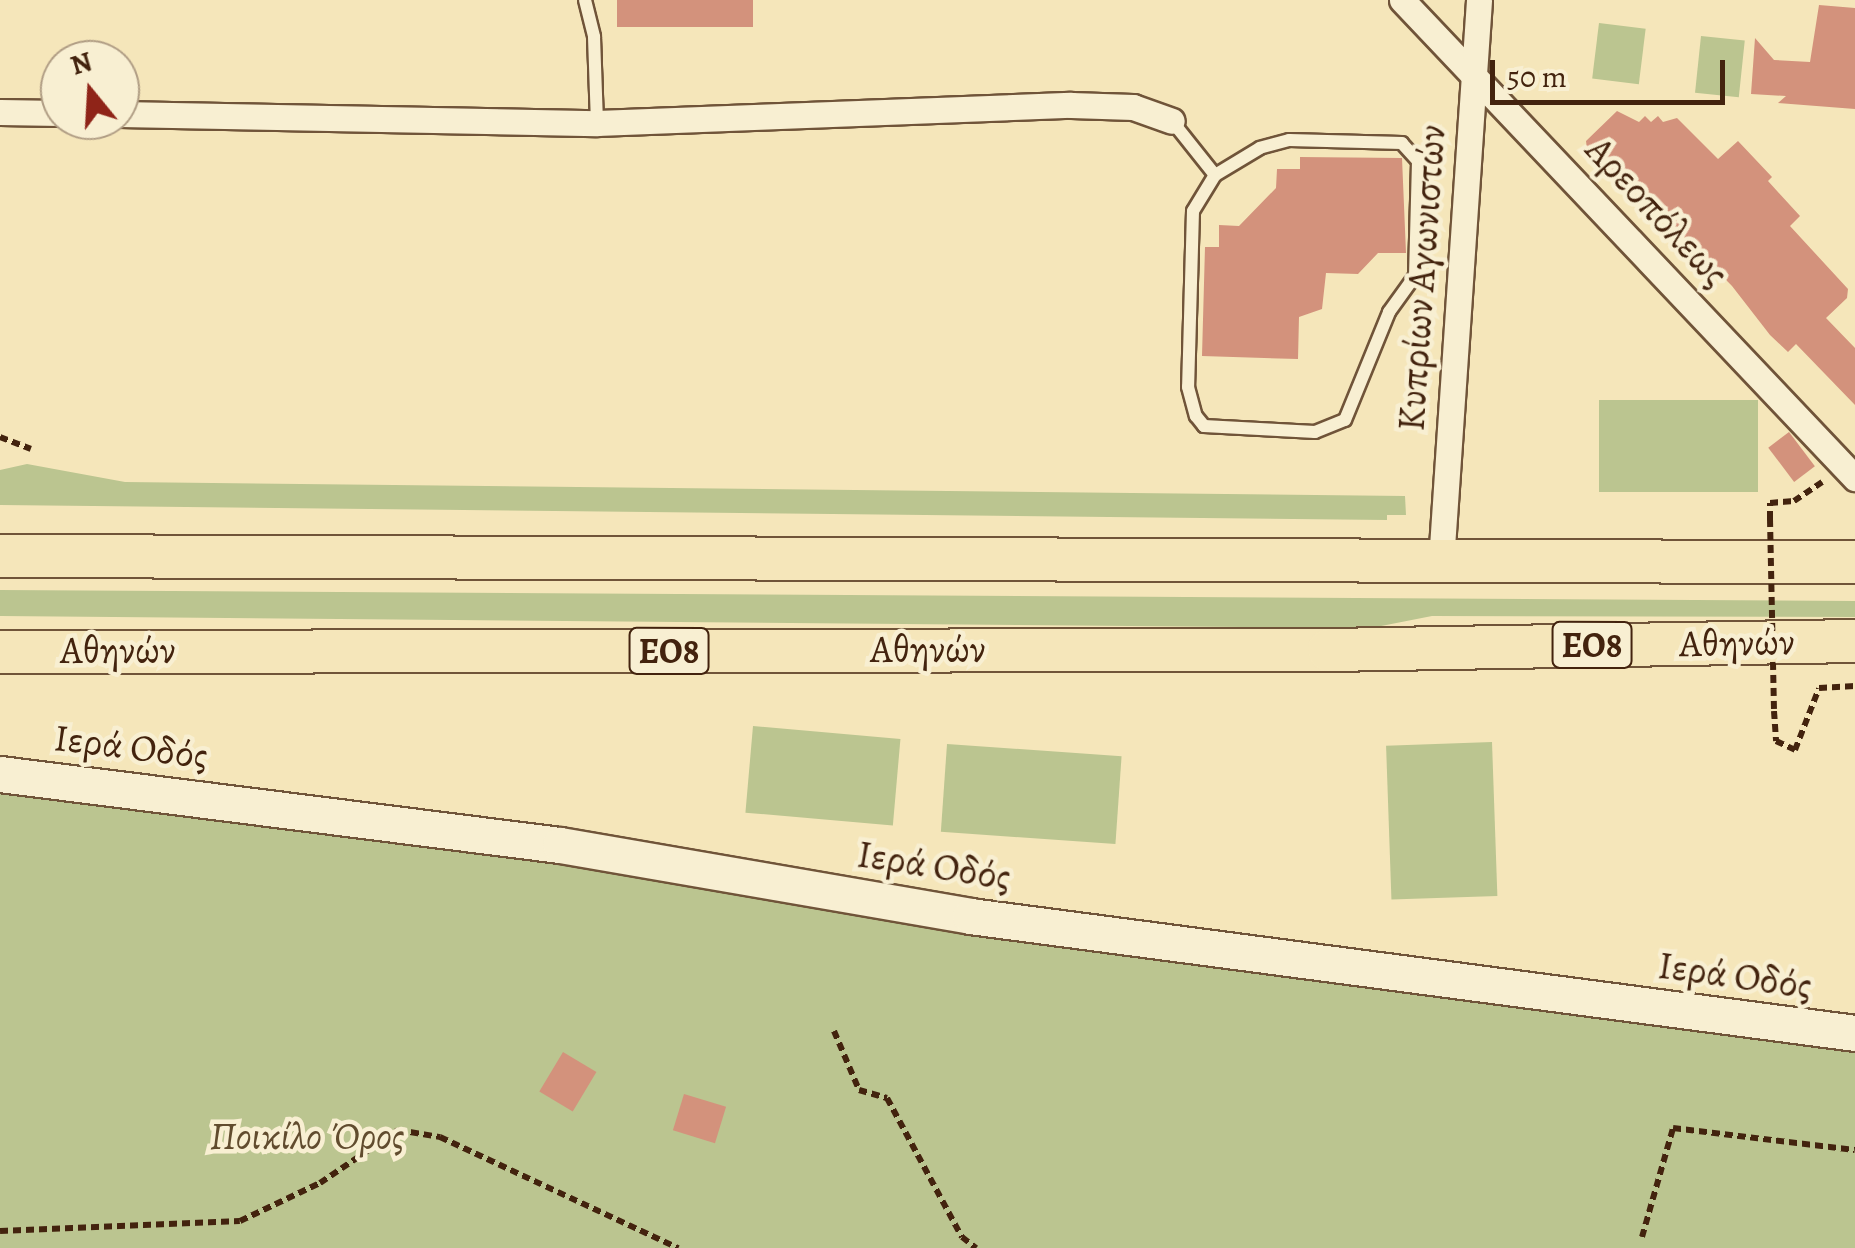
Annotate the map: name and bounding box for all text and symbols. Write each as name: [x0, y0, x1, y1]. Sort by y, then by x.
north arrow: [40, 40, 140, 140]
scale bar: [1495, 40, 1730, 102]
text: N: [66, 42, 97, 85]
text: 50 m: [1507, 57, 1567, 97]
street label: Κυπρίων Αγωνιστών: [1389, 123, 1455, 433]
street label: Αρεοπόλεως: [1576, 128, 1738, 296]
road number: ΕΟ8: [1550, 615, 1634, 675]
street label: Αθηνών: [1679, 619, 1795, 667]
road number: ΕΟ8: [626, 621, 712, 681]
street label: Αθηνών: [870, 627, 986, 673]
street label: Αθηνών: [60, 628, 176, 674]
street label: Ιερά Οδός: [52, 715, 210, 779]
street label: Ιερά Οδός: [854, 831, 1014, 901]
street label: Ιερά Οδός: [1655, 943, 1815, 1009]
park label: Ποικίλο Όρος: [210, 1114, 404, 1160]

